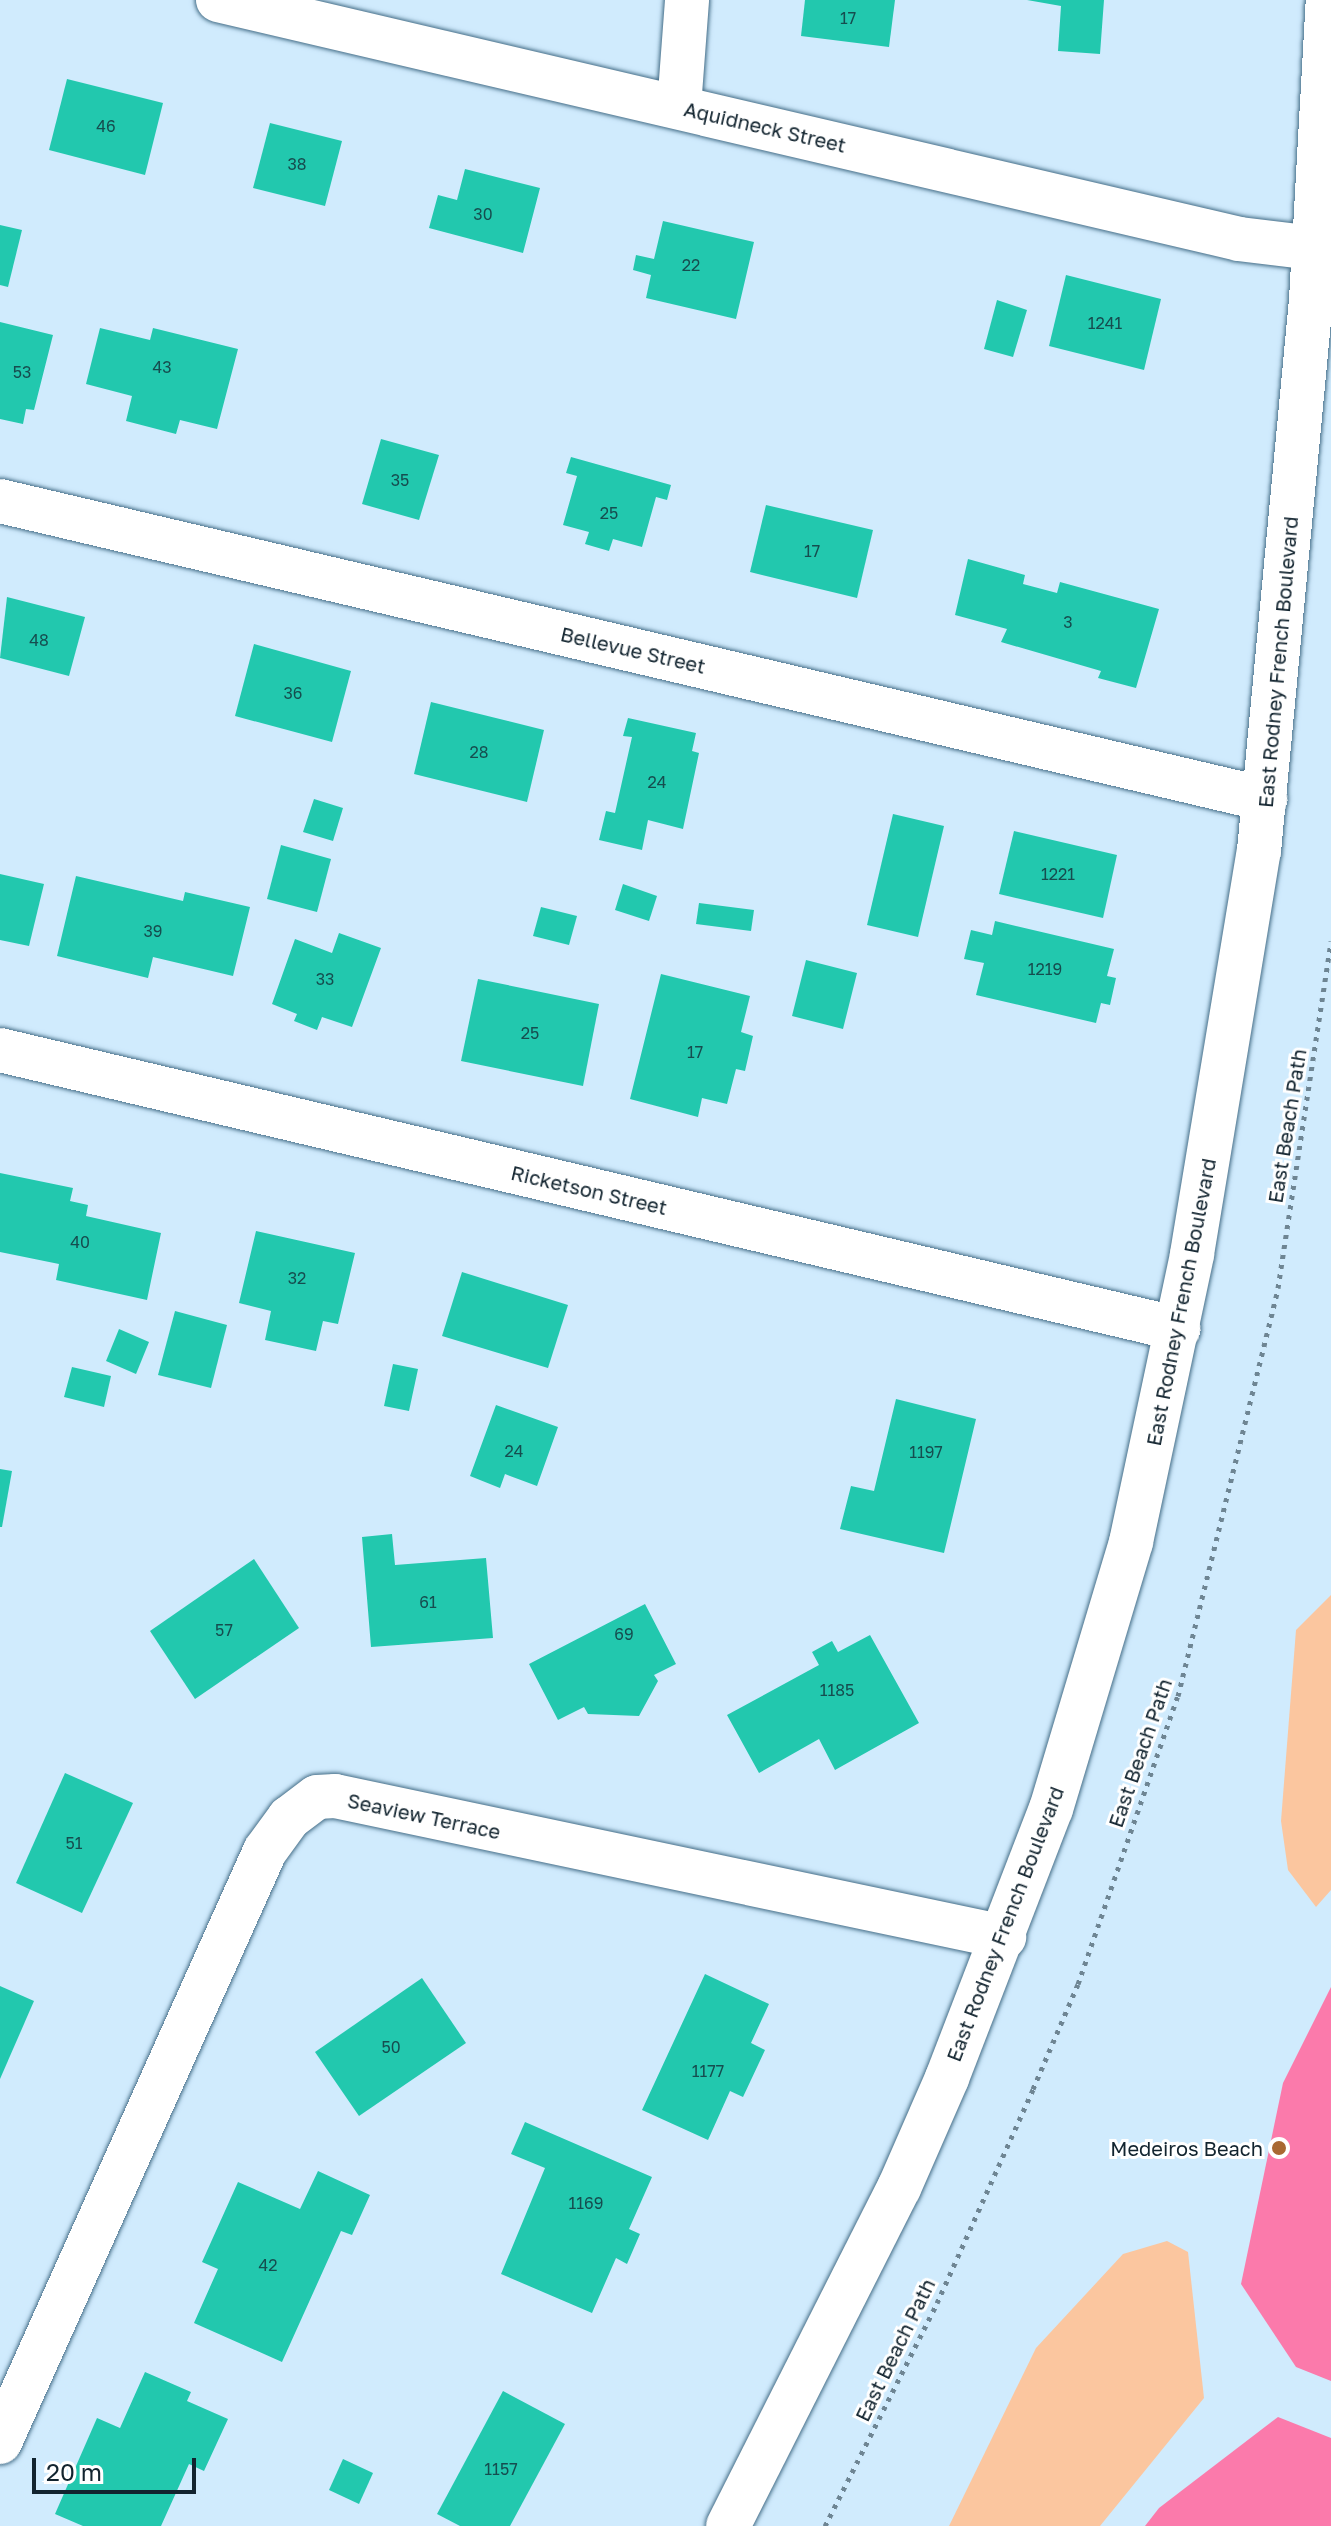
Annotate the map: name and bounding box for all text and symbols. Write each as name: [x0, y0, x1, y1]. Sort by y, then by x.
house number: 17: [840, 8, 856, 28]
street label: Aquidneck Street: [682, 97, 848, 157]
house number: 46: [96, 116, 116, 136]
house number: 38: [287, 154, 307, 174]
house number: 30: [473, 204, 493, 224]
house number: 22: [682, 255, 700, 275]
house number: 1241: [1088, 313, 1122, 333]
house number: 43: [152, 357, 172, 377]
house number: 53: [13, 362, 31, 382]
house number: 35: [391, 470, 409, 490]
house number: 25: [600, 503, 618, 523]
street label: East Rodney French Boulevard: [1253, 515, 1303, 809]
house number: 17: [804, 541, 820, 561]
house number: 3: [1063, 612, 1073, 632]
street label: Bellevue Street: [558, 622, 708, 678]
house number: 48: [29, 630, 49, 650]
house number: 36: [283, 683, 303, 703]
house number: 28: [469, 742, 489, 762]
house number: 24: [647, 772, 667, 792]
house number: 1221: [1041, 864, 1075, 884]
house number: 39: [143, 921, 163, 941]
house number: 1219: [1028, 959, 1062, 979]
house number: 33: [316, 969, 334, 989]
house number: 25: [521, 1023, 539, 1043]
house number: 17: [687, 1042, 703, 1062]
street label: East Beach Path: [1263, 1047, 1311, 1205]
street label: East Rodney French Boulevard: [1141, 1156, 1221, 1448]
street label: Ricketson Street: [509, 1160, 669, 1220]
house number: 40: [70, 1232, 90, 1252]
house number: 32: [288, 1268, 306, 1288]
house number: 24: [504, 1441, 524, 1461]
house number: 1197: [909, 1442, 943, 1462]
house number: 61: [419, 1592, 437, 1612]
house number: 57: [215, 1620, 233, 1640]
house number: 69: [614, 1624, 634, 1644]
street label: East Beach Path: [1103, 1675, 1177, 1831]
house number: 1185: [820, 1680, 854, 1700]
street label: East Rodney French Boulevard: [941, 1783, 1069, 2065]
street label: Seaview Terrace: [345, 1788, 503, 1844]
house number: 51: [65, 1833, 83, 1853]
house number: 50: [381, 2037, 401, 2057]
house number: 1177: [692, 2061, 724, 2081]
place label: Medeiros Beach: [1110, 2136, 1263, 2160]
marker: Medeiros Beach: [1270, 2139, 1288, 2157]
house number: 1169: [569, 2193, 603, 2213]
house number: 42: [258, 2255, 278, 2275]
street label: East Beach Path: [850, 2275, 940, 2425]
scale bar: [36, 2442, 200, 2492]
text: 20 m: [46, 2457, 102, 2486]
house number: 1157: [484, 2459, 518, 2479]

